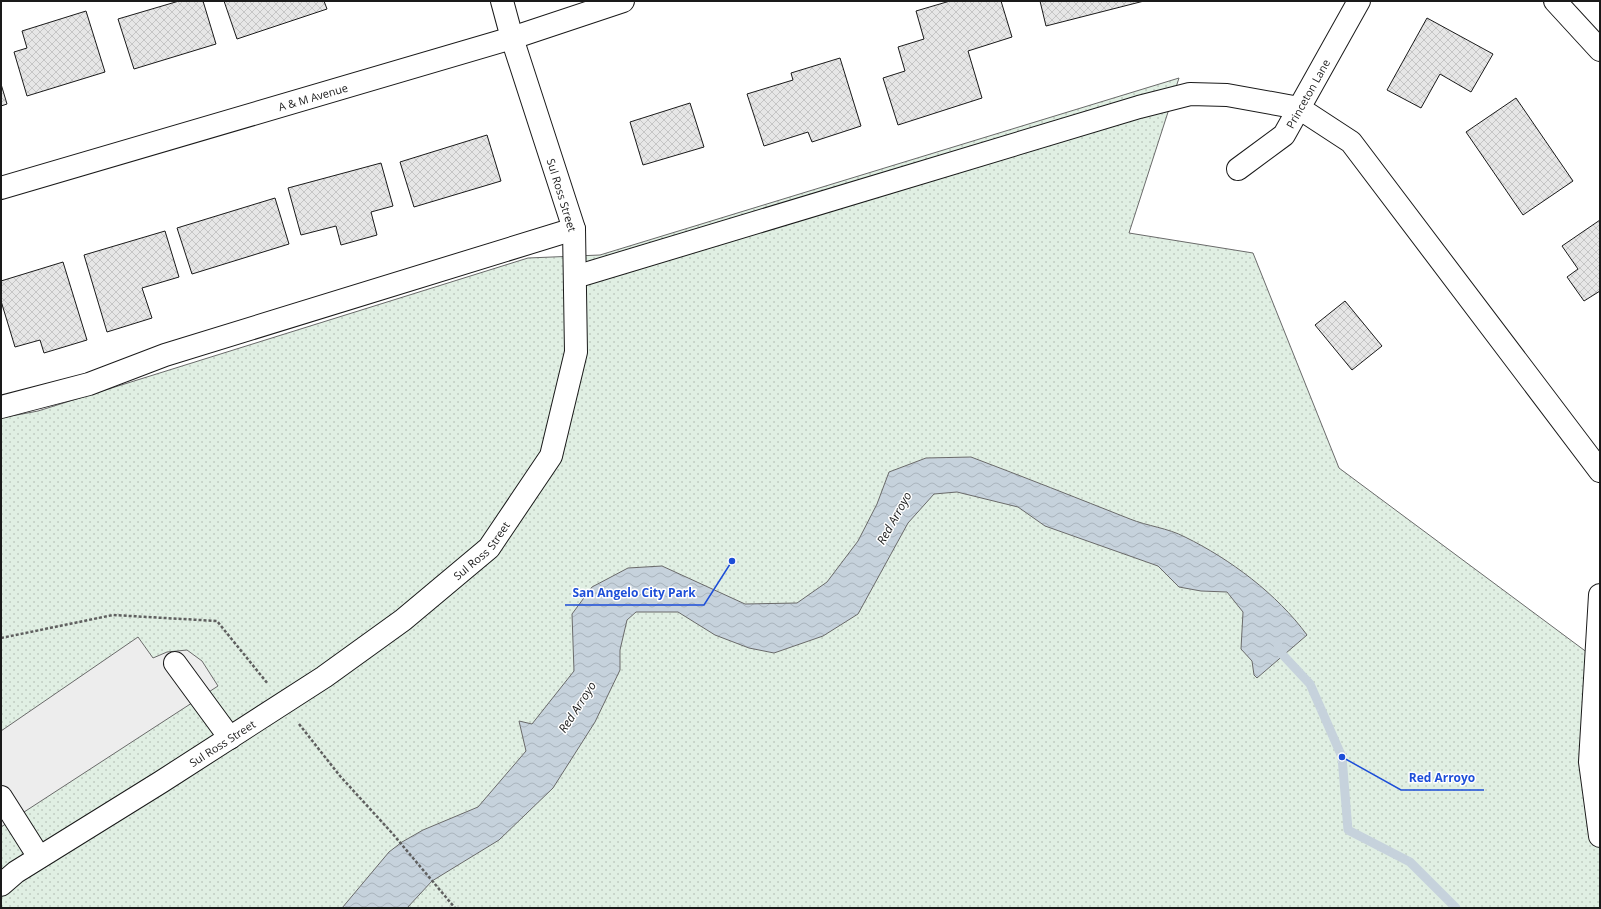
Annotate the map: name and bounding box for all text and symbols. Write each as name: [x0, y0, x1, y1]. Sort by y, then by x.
street label: Princeton Lane: [1282, 56, 1333, 131]
street label: A & M Avenue: [276, 79, 349, 114]
street label: Sul Ross Street: [544, 157, 580, 234]
water label: Red Arroyo: [872, 488, 916, 548]
street label: Sul Ross Street: [450, 518, 513, 583]
callout: San Angelo City Park: [565, 581, 704, 605]
text: San Angelo City Park: [572, 584, 696, 601]
water label: Red Arroyo: [554, 678, 600, 736]
street label: Sul Ross Street: [186, 716, 258, 770]
callout: Red Arroyo: [1401, 766, 1484, 790]
text: Red Arroyo: [1409, 769, 1475, 786]

